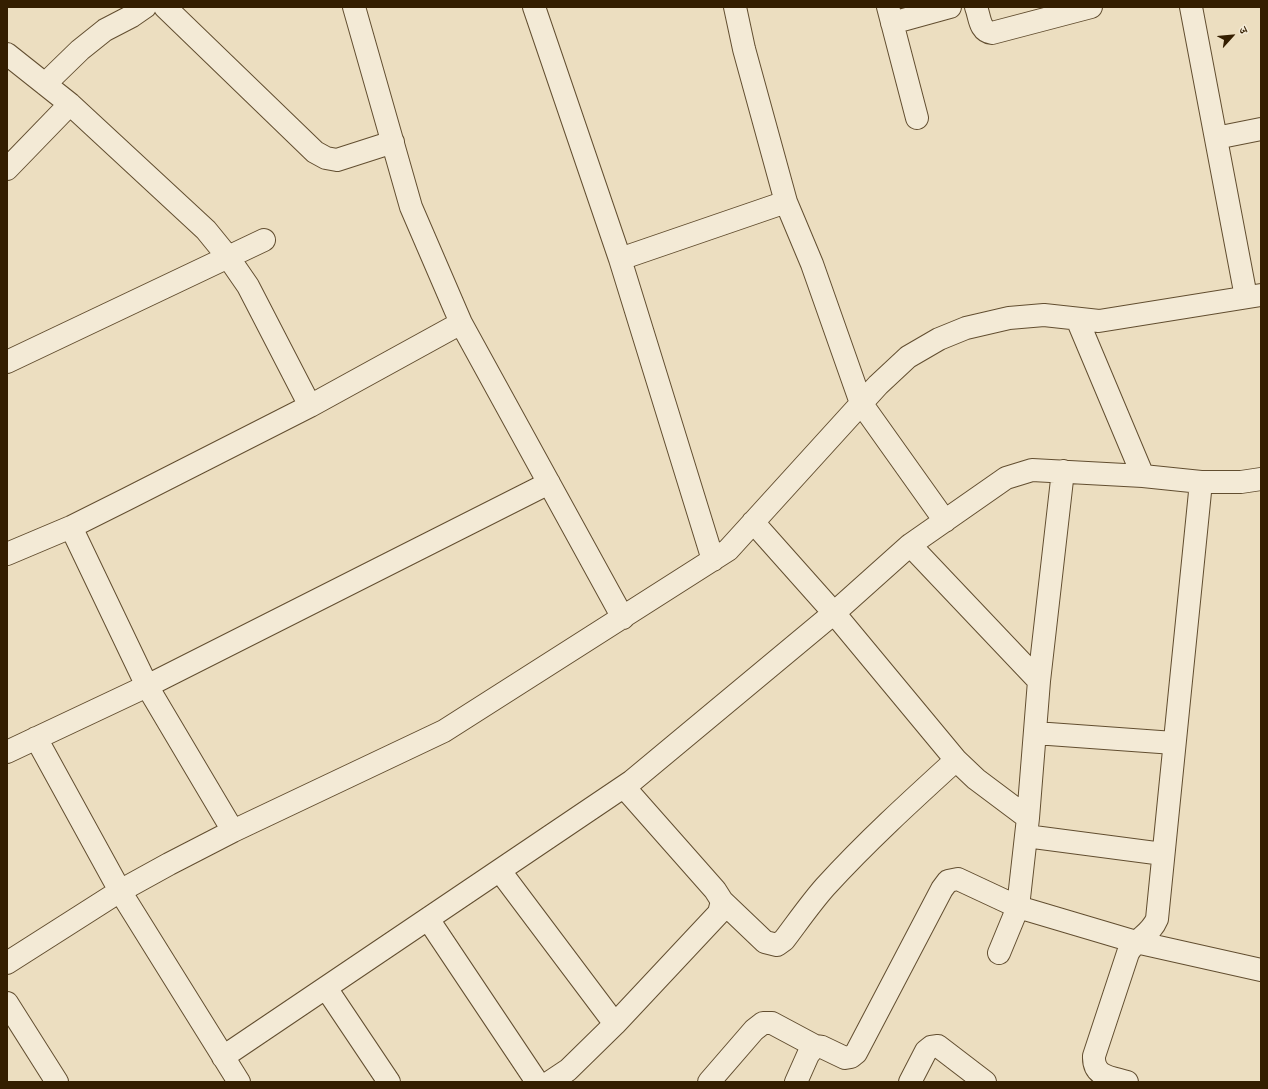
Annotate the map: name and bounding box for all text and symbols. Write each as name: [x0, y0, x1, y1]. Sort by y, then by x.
north arrow: [1212, 16, 1252, 56]
text: उ: [1235, 24, 1251, 36]

